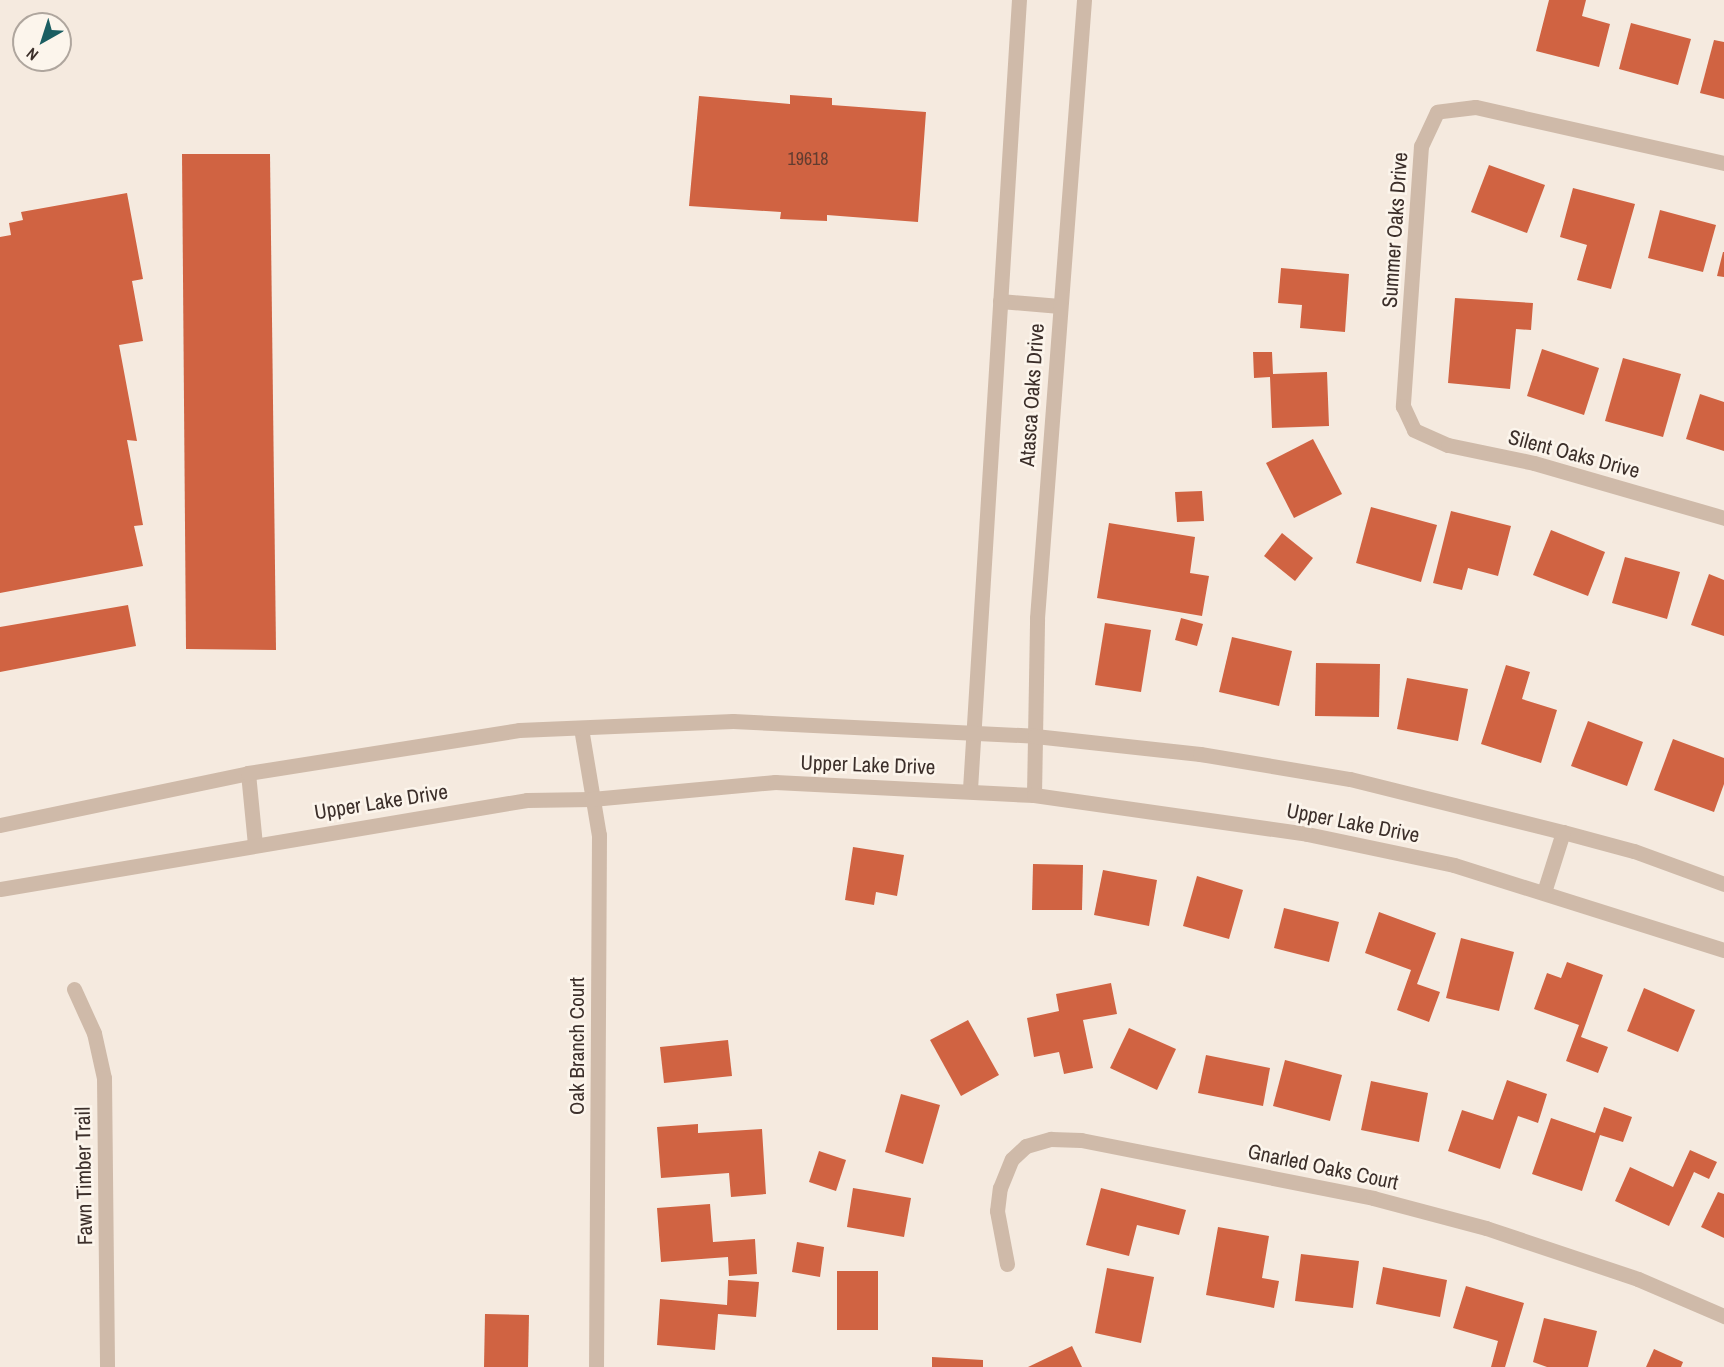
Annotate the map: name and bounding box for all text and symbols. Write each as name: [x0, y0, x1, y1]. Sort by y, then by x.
north arrow: [12, 12, 72, 72]
text: N: [21, 43, 43, 66]
house number: 19618: [787, 148, 829, 170]
street label: Summer Oaks Drive: [1377, 151, 1413, 309]
street label: Atasca Oaks Drive: [1014, 323, 1050, 467]
street label: Silent Oaks Drive: [1506, 424, 1642, 484]
street label: Upper Lake Drive: [800, 750, 936, 780]
street label: Upper Lake Drive: [312, 779, 450, 825]
street label: Upper Lake Drive: [1284, 798, 1422, 848]
street label: Oak Branch Court: [564, 977, 590, 1115]
street label: Fawn Timber Trail: [70, 1106, 98, 1246]
street label: Gnarled Oaks Court: [1245, 1139, 1401, 1195]

